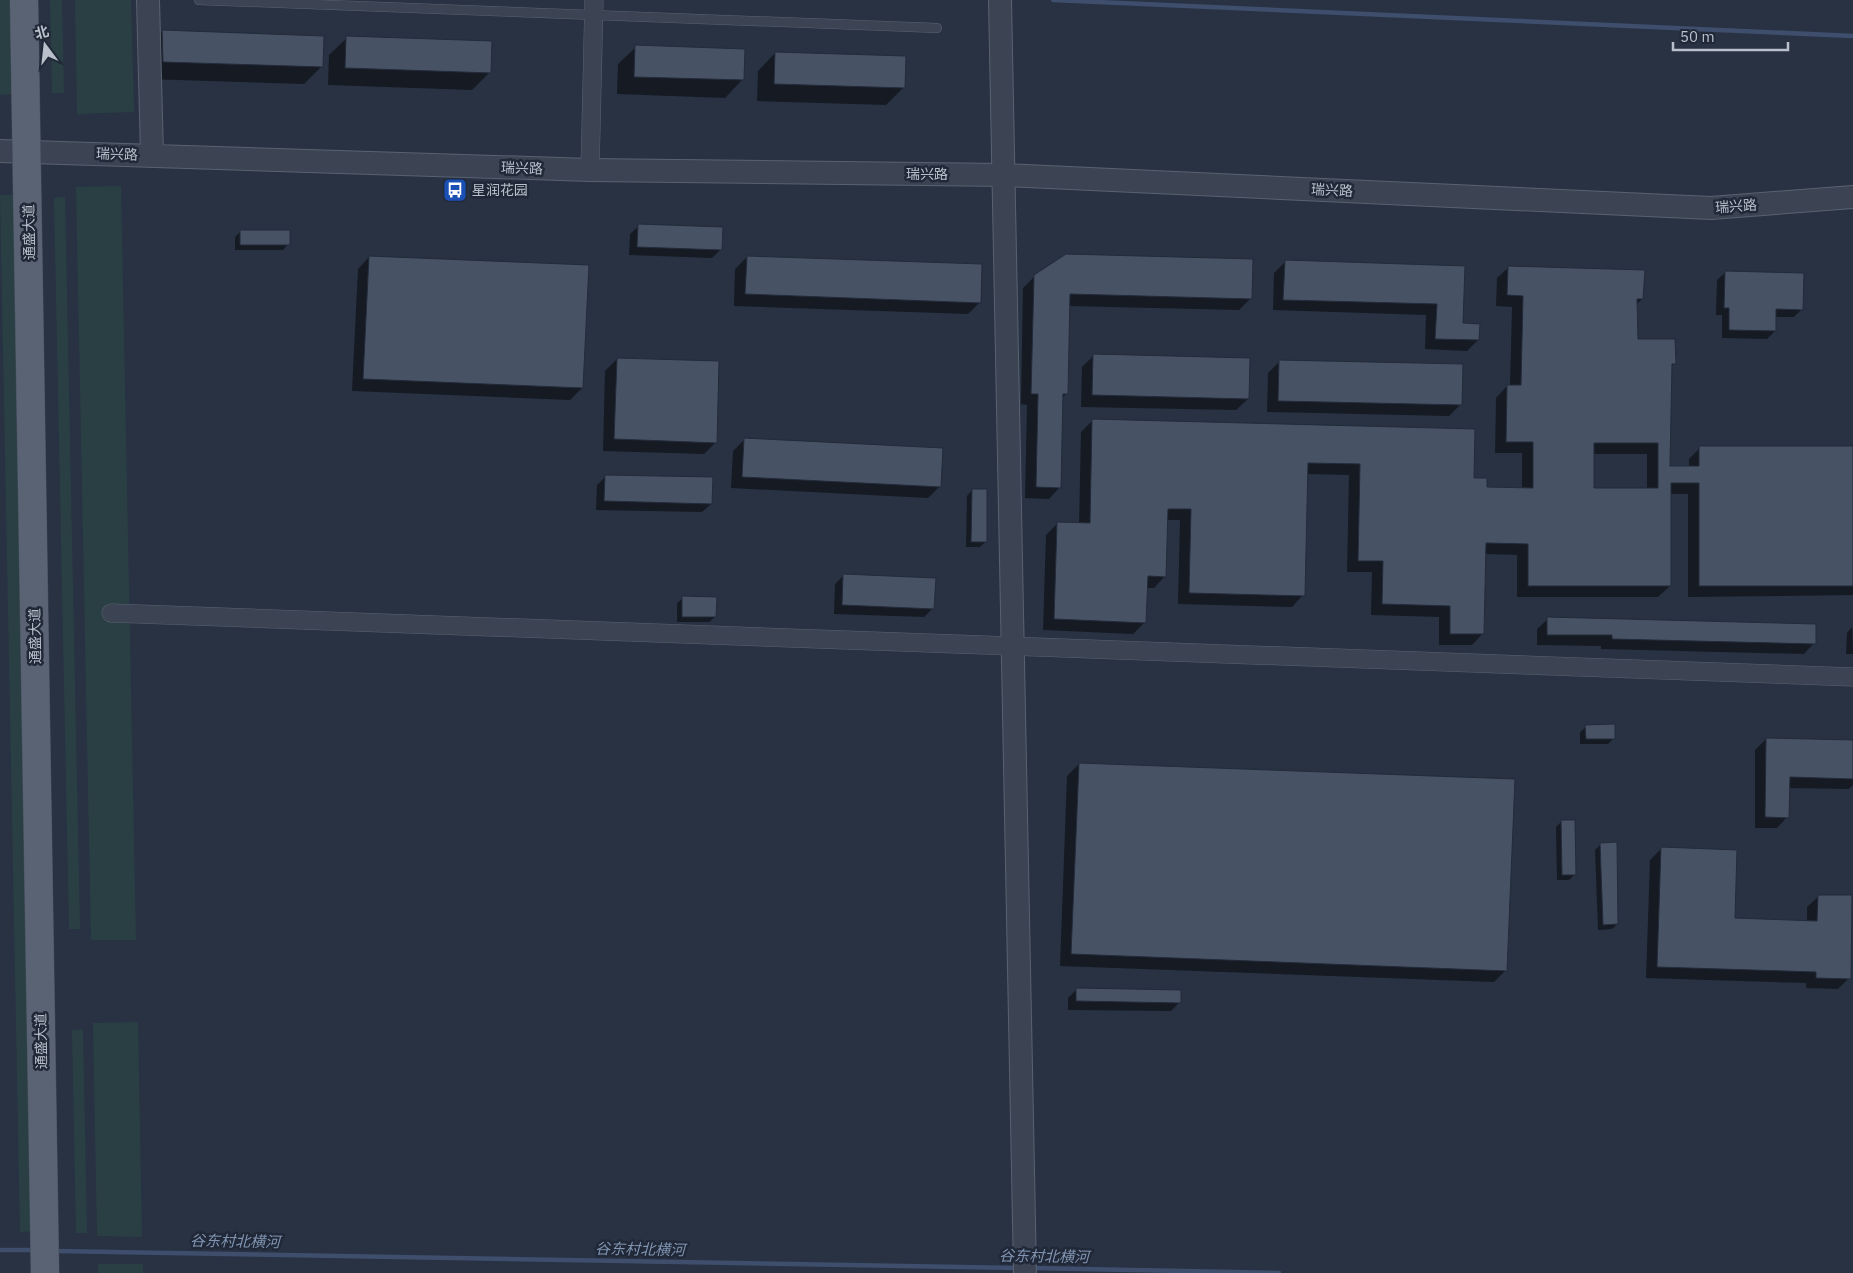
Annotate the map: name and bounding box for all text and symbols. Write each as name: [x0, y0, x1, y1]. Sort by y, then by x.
north arrow: [20, 20, 70, 70]
scale bar: [1673, 20, 1788, 52]
text: 北: [33, 22, 51, 43]
text: 50 m: [1680, 27, 1715, 46]
street label: 瑞兴路: [96, 144, 138, 164]
street label: 瑞兴路: [501, 158, 543, 178]
street label: 瑞兴路: [906, 165, 948, 183]
bus stop icon: 星润花园: [442, 177, 468, 203]
street label: 瑞兴路: [1311, 180, 1353, 200]
place label: 星润花园: [472, 181, 528, 199]
street label: 瑞兴路: [1714, 196, 1758, 216]
street label: 通盛大道: [20, 204, 38, 260]
street label: 通盛大道: [26, 608, 44, 664]
street label: 通盛大道: [32, 1013, 50, 1069]
water label: 谷东村北横河: [190, 1231, 283, 1251]
water label: 谷东村北横河: [595, 1239, 688, 1259]
water label: 谷东村北横河: [999, 1246, 1092, 1266]

